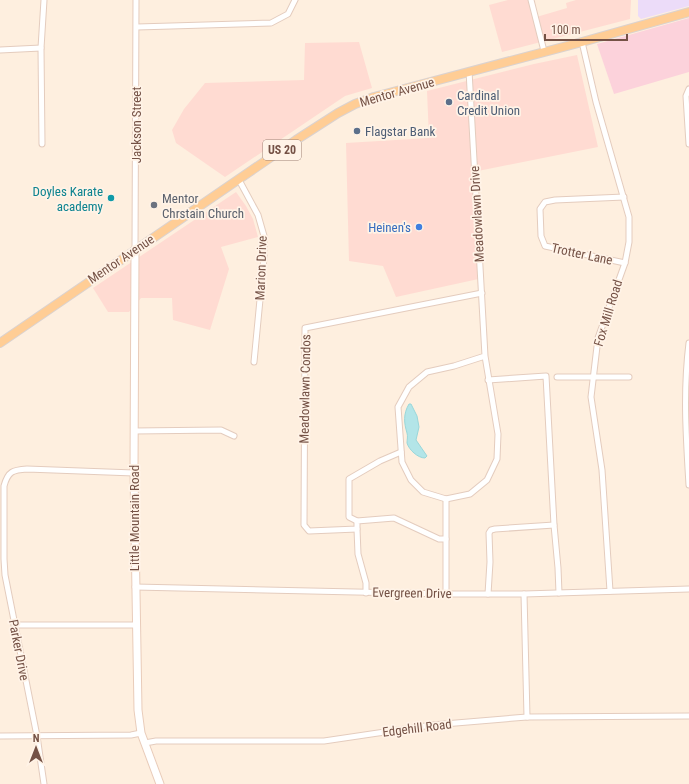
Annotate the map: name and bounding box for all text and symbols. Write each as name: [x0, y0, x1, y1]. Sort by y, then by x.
scale bar: [545, 16, 627, 42]
text: 100 m: [551, 23, 581, 37]
street label: Mentor Avenue: [358, 74, 436, 110]
street label: Jackson Street: [129, 87, 144, 163]
place label: Cardinal Credit Union: [457, 88, 520, 118]
marker: Cardinal Credit Union: [444, 97, 454, 107]
place label: Flagstar Bank: [365, 124, 435, 139]
marker: Flagstar Bank: [352, 126, 362, 136]
road number: US 20: [263, 140, 301, 160]
street label: Meadowlawn Drive: [467, 165, 487, 263]
place label: Doyles Karate academy: [33, 184, 104, 214]
place label: Mentor Chrstain Church: [162, 191, 244, 221]
marker: Doyles Karate academy: [106, 193, 116, 203]
marker: Mentor Chrstain Church: [149, 200, 159, 210]
place label: Heinen's: [368, 220, 411, 235]
marker: Heinen's: [414, 222, 424, 232]
street label: Mentor Avenue: [85, 231, 157, 287]
street label: Marion Drive: [252, 235, 270, 301]
street label: Trotter Lane: [550, 240, 614, 268]
street label: Fox Mill Road: [591, 278, 625, 348]
street label: Meadowlawn Condos: [297, 334, 313, 444]
street label: Little Mountain Road: [127, 465, 142, 571]
street label: Evergreen Drive: [372, 585, 452, 601]
street label: Parker Drive: [6, 618, 32, 682]
street label: Edgehill Road: [382, 716, 452, 740]
north arrow: [16, 728, 56, 768]
text: N: [33, 732, 40, 745]

